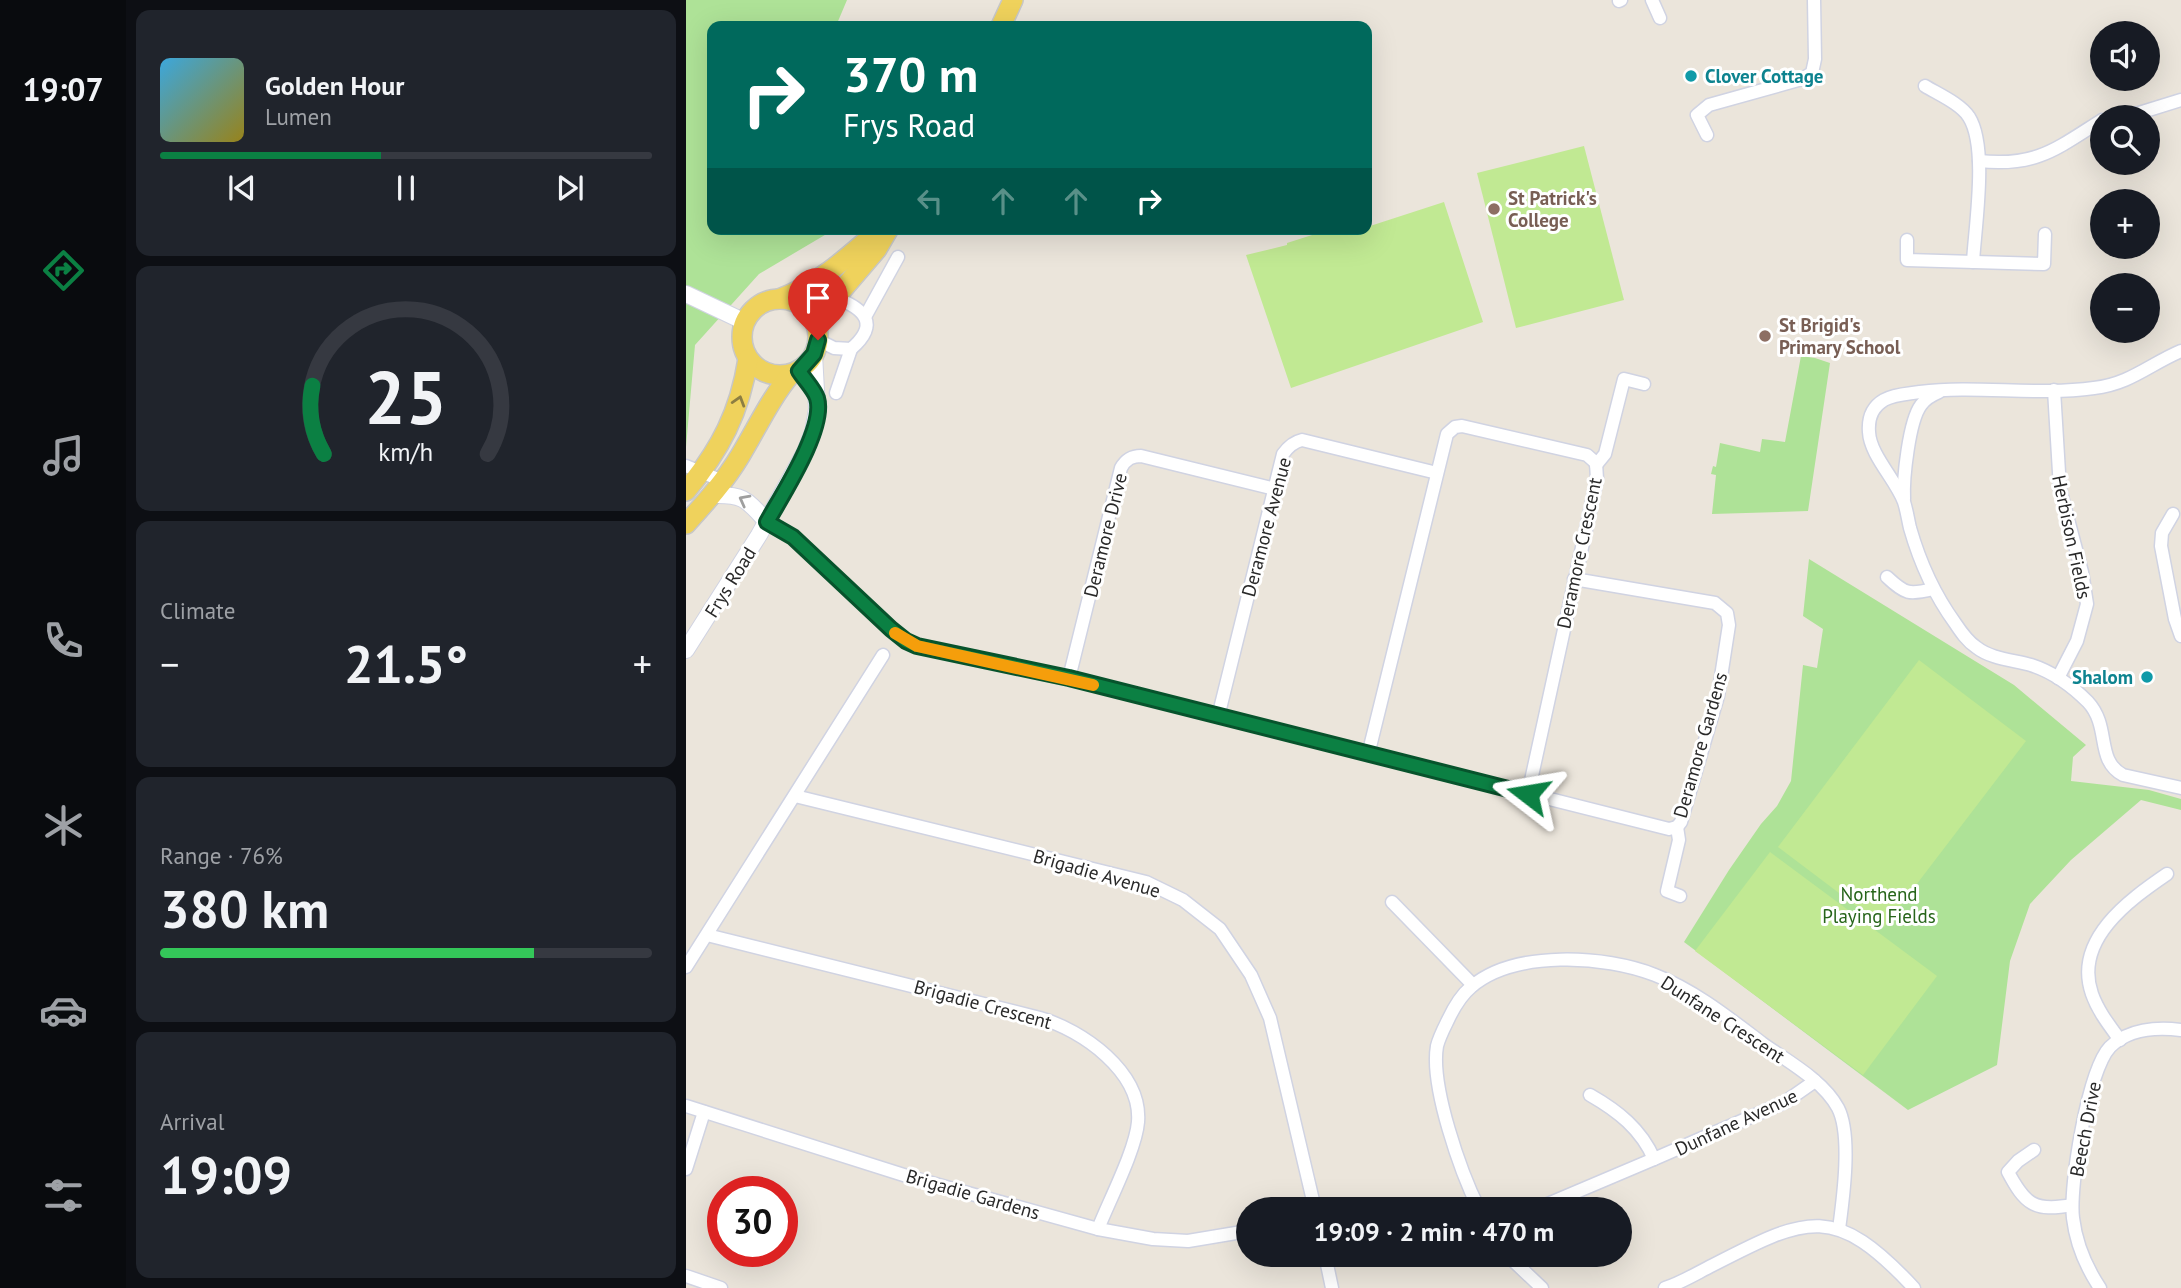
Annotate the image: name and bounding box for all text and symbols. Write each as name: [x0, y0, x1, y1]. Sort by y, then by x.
map controls: [2090, 21, 2160, 343]
button: sound: [2090, 21, 2160, 91]
text: 370 m: [843, 42, 978, 106]
icon: right: [728, 49, 819, 140]
place label: Clover Cottage: [1705, 64, 1824, 88]
text: 19:07: [22, 68, 104, 110]
marker: Clover Cottage: [1683, 68, 1699, 84]
text: Golden Hour: [265, 69, 404, 102]
text: Lumen: [265, 102, 332, 131]
text: Frys Road: [843, 104, 975, 146]
button: search: [2090, 105, 2160, 175]
icon: previous: [223, 169, 261, 207]
icon: pause: [387, 169, 425, 207]
icon: next: [551, 169, 589, 207]
icon: left: [911, 182, 949, 220]
icon: ahead: [984, 182, 1022, 220]
icon: ahead: [1057, 182, 1095, 220]
icon: right: [1130, 182, 1168, 220]
place label: St Patrick's College: [1508, 186, 1597, 232]
button: +: [2090, 189, 2160, 259]
marker: St Patrick's College: [1486, 201, 1502, 217]
icon: directions: [39, 246, 88, 295]
pin: [788, 268, 848, 340]
button: −: [2090, 273, 2160, 343]
icon: arrive: [799, 279, 837, 317]
place label: St Brigid's Primary School: [1779, 313, 1901, 359]
marker: St Brigid's Primary School: [1757, 328, 1773, 344]
text: 25: [365, 351, 447, 445]
one-way arrow: [731, 395, 746, 407]
icon: music: [39, 431, 88, 480]
text: km/h: [379, 436, 433, 468]
street label: Deramore Avenue: [1236, 455, 1296, 599]
street label: Deramore Drive: [1078, 470, 1132, 600]
street label: Herbison Fields: [2047, 473, 2097, 601]
street label: Deramore Crescent: [1551, 475, 1607, 631]
one-way arrow: [738, 495, 751, 509]
street label: Frys Road: [699, 542, 761, 622]
text: Climate: [160, 596, 235, 625]
icon: phone: [39, 616, 88, 665]
text: 21.5°: [344, 630, 468, 697]
text: −: [160, 639, 179, 688]
text: +: [633, 639, 652, 688]
place label: Shalom: [2072, 665, 2133, 689]
street label: Deramore Gardens: [1668, 669, 1732, 821]
marker: Shalom: [2139, 669, 2155, 685]
position arrow: [1491, 757, 1565, 831]
icon: climate: [39, 801, 88, 850]
text: Range · 76%: [160, 841, 283, 870]
street label: Brigadie Avenue: [1031, 843, 1163, 903]
text: 380 km: [160, 875, 329, 942]
park label: Northend Playing Fields: [1822, 882, 1936, 928]
street label: Dunfane Crescent: [1657, 970, 1790, 1068]
street label: Brigadie Crescent: [912, 974, 1055, 1034]
icon: car: [39, 986, 88, 1035]
street label: Beech Drive: [2064, 1079, 2106, 1179]
street label: Dunfane Avenue: [1671, 1083, 1801, 1161]
text: Arrival: [160, 1107, 224, 1136]
text: 19:09: [160, 1141, 292, 1208]
street label: Brigadie Gardens: [903, 1163, 1043, 1225]
icon: filters: [39, 1171, 88, 1220]
speed limit sign: 30: [707, 1176, 798, 1267]
text: 19:09 · 2 min · 470 m: [1314, 1215, 1554, 1248]

